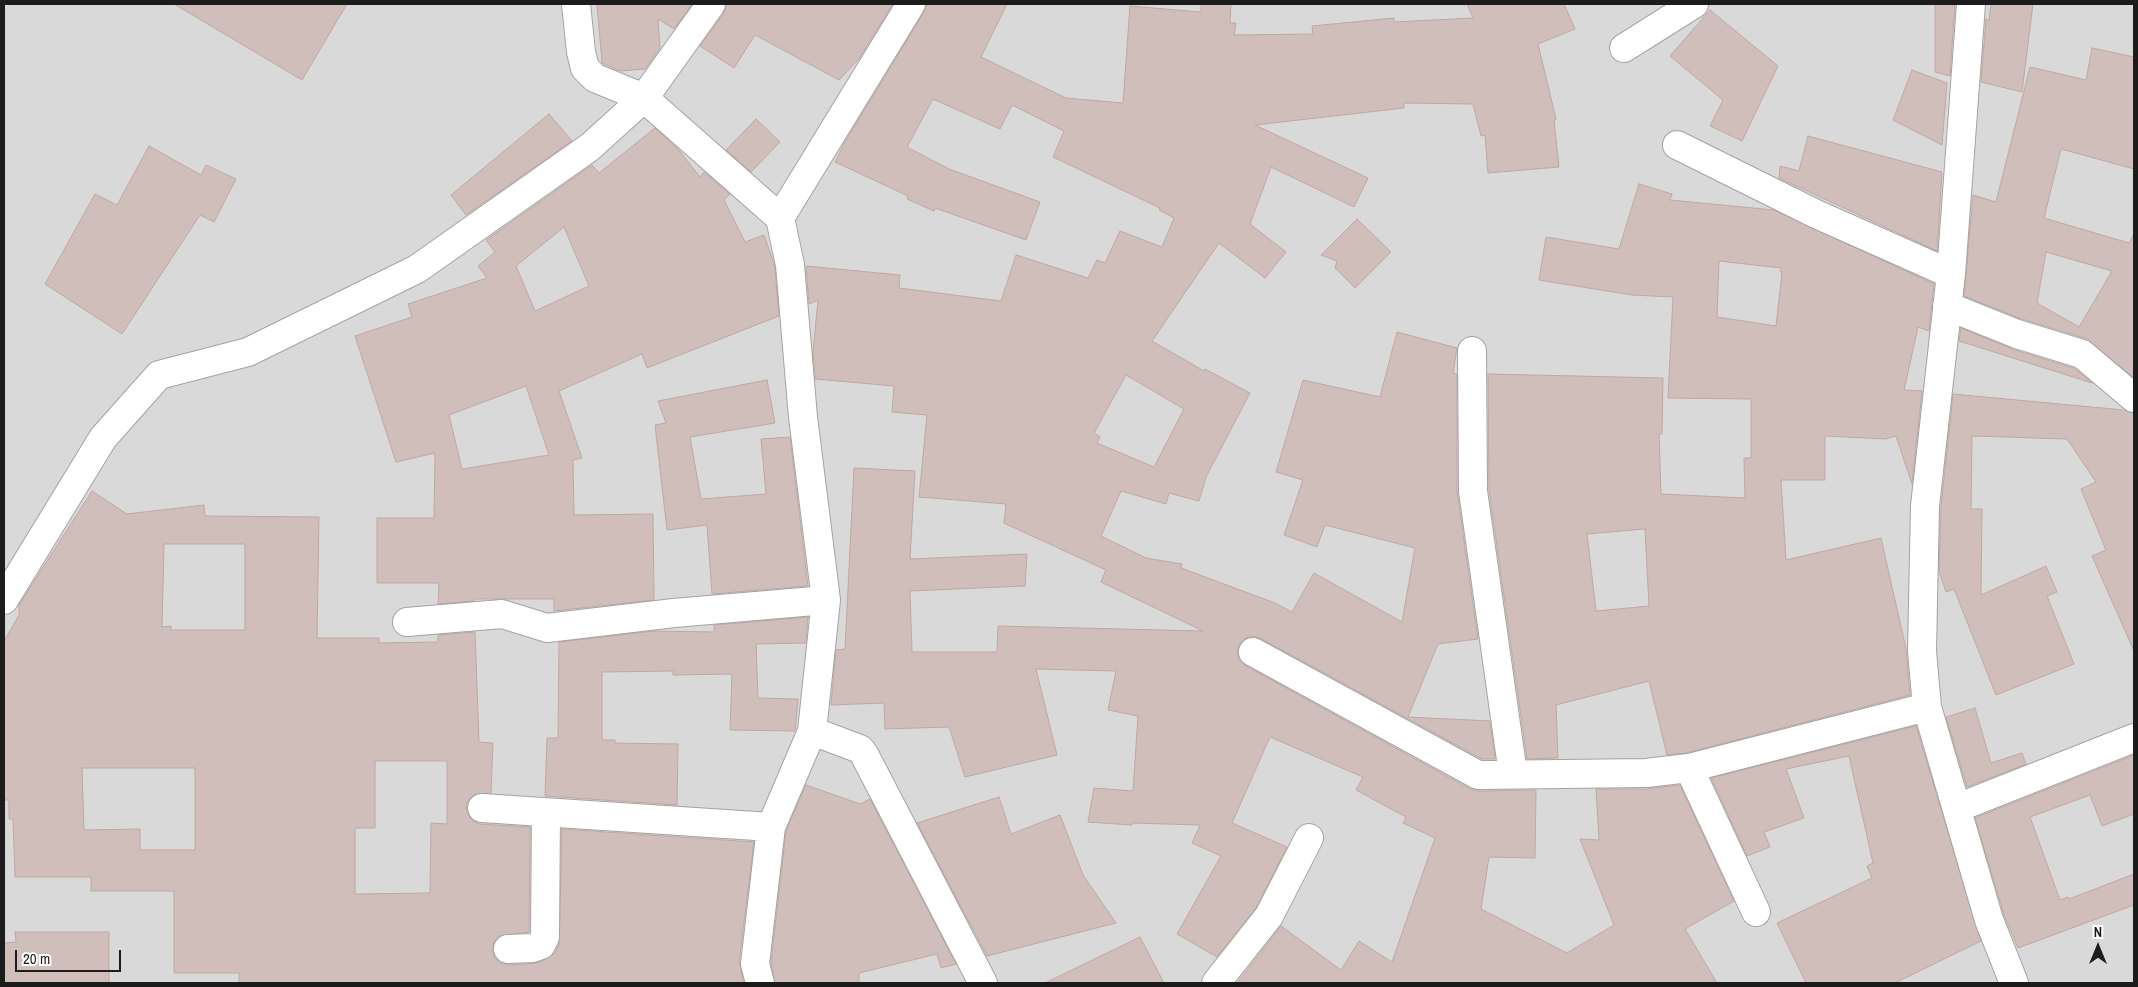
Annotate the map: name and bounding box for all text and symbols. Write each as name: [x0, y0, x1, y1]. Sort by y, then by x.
north arrow: [2073, 922, 2123, 972]
text: N: [2094, 923, 2102, 941]
scale bar: [18, 940, 124, 972]
text: 20 m: [23, 948, 50, 969]

